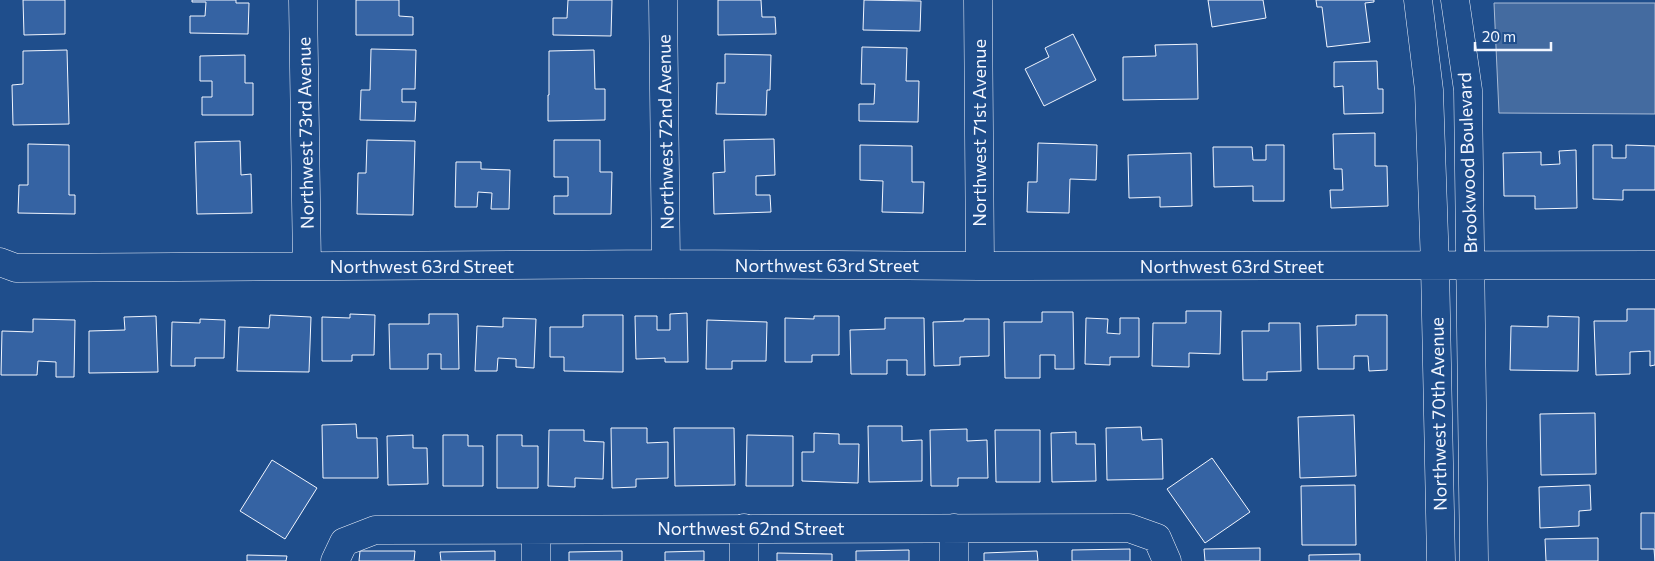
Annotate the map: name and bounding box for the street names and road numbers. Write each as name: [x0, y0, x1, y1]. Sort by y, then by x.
street label: Northwest 72nd Avenue: [652, 34, 678, 230]
street label: Northwest 73rd Avenue: [292, 37, 318, 229]
street label: Northwest 71st Avenue: [968, 39, 990, 227]
street label: Brookwood Boulevard: [1453, 72, 1481, 254]
street label: Northwest 63rd Street: [735, 254, 919, 276]
street label: Northwest 63rd Street: [330, 255, 514, 277]
street label: Northwest 63rd Street: [1140, 255, 1324, 277]
street label: Northwest 70th Avenue: [1425, 317, 1451, 511]
street label: Northwest 62nd Street: [657, 517, 845, 539]

